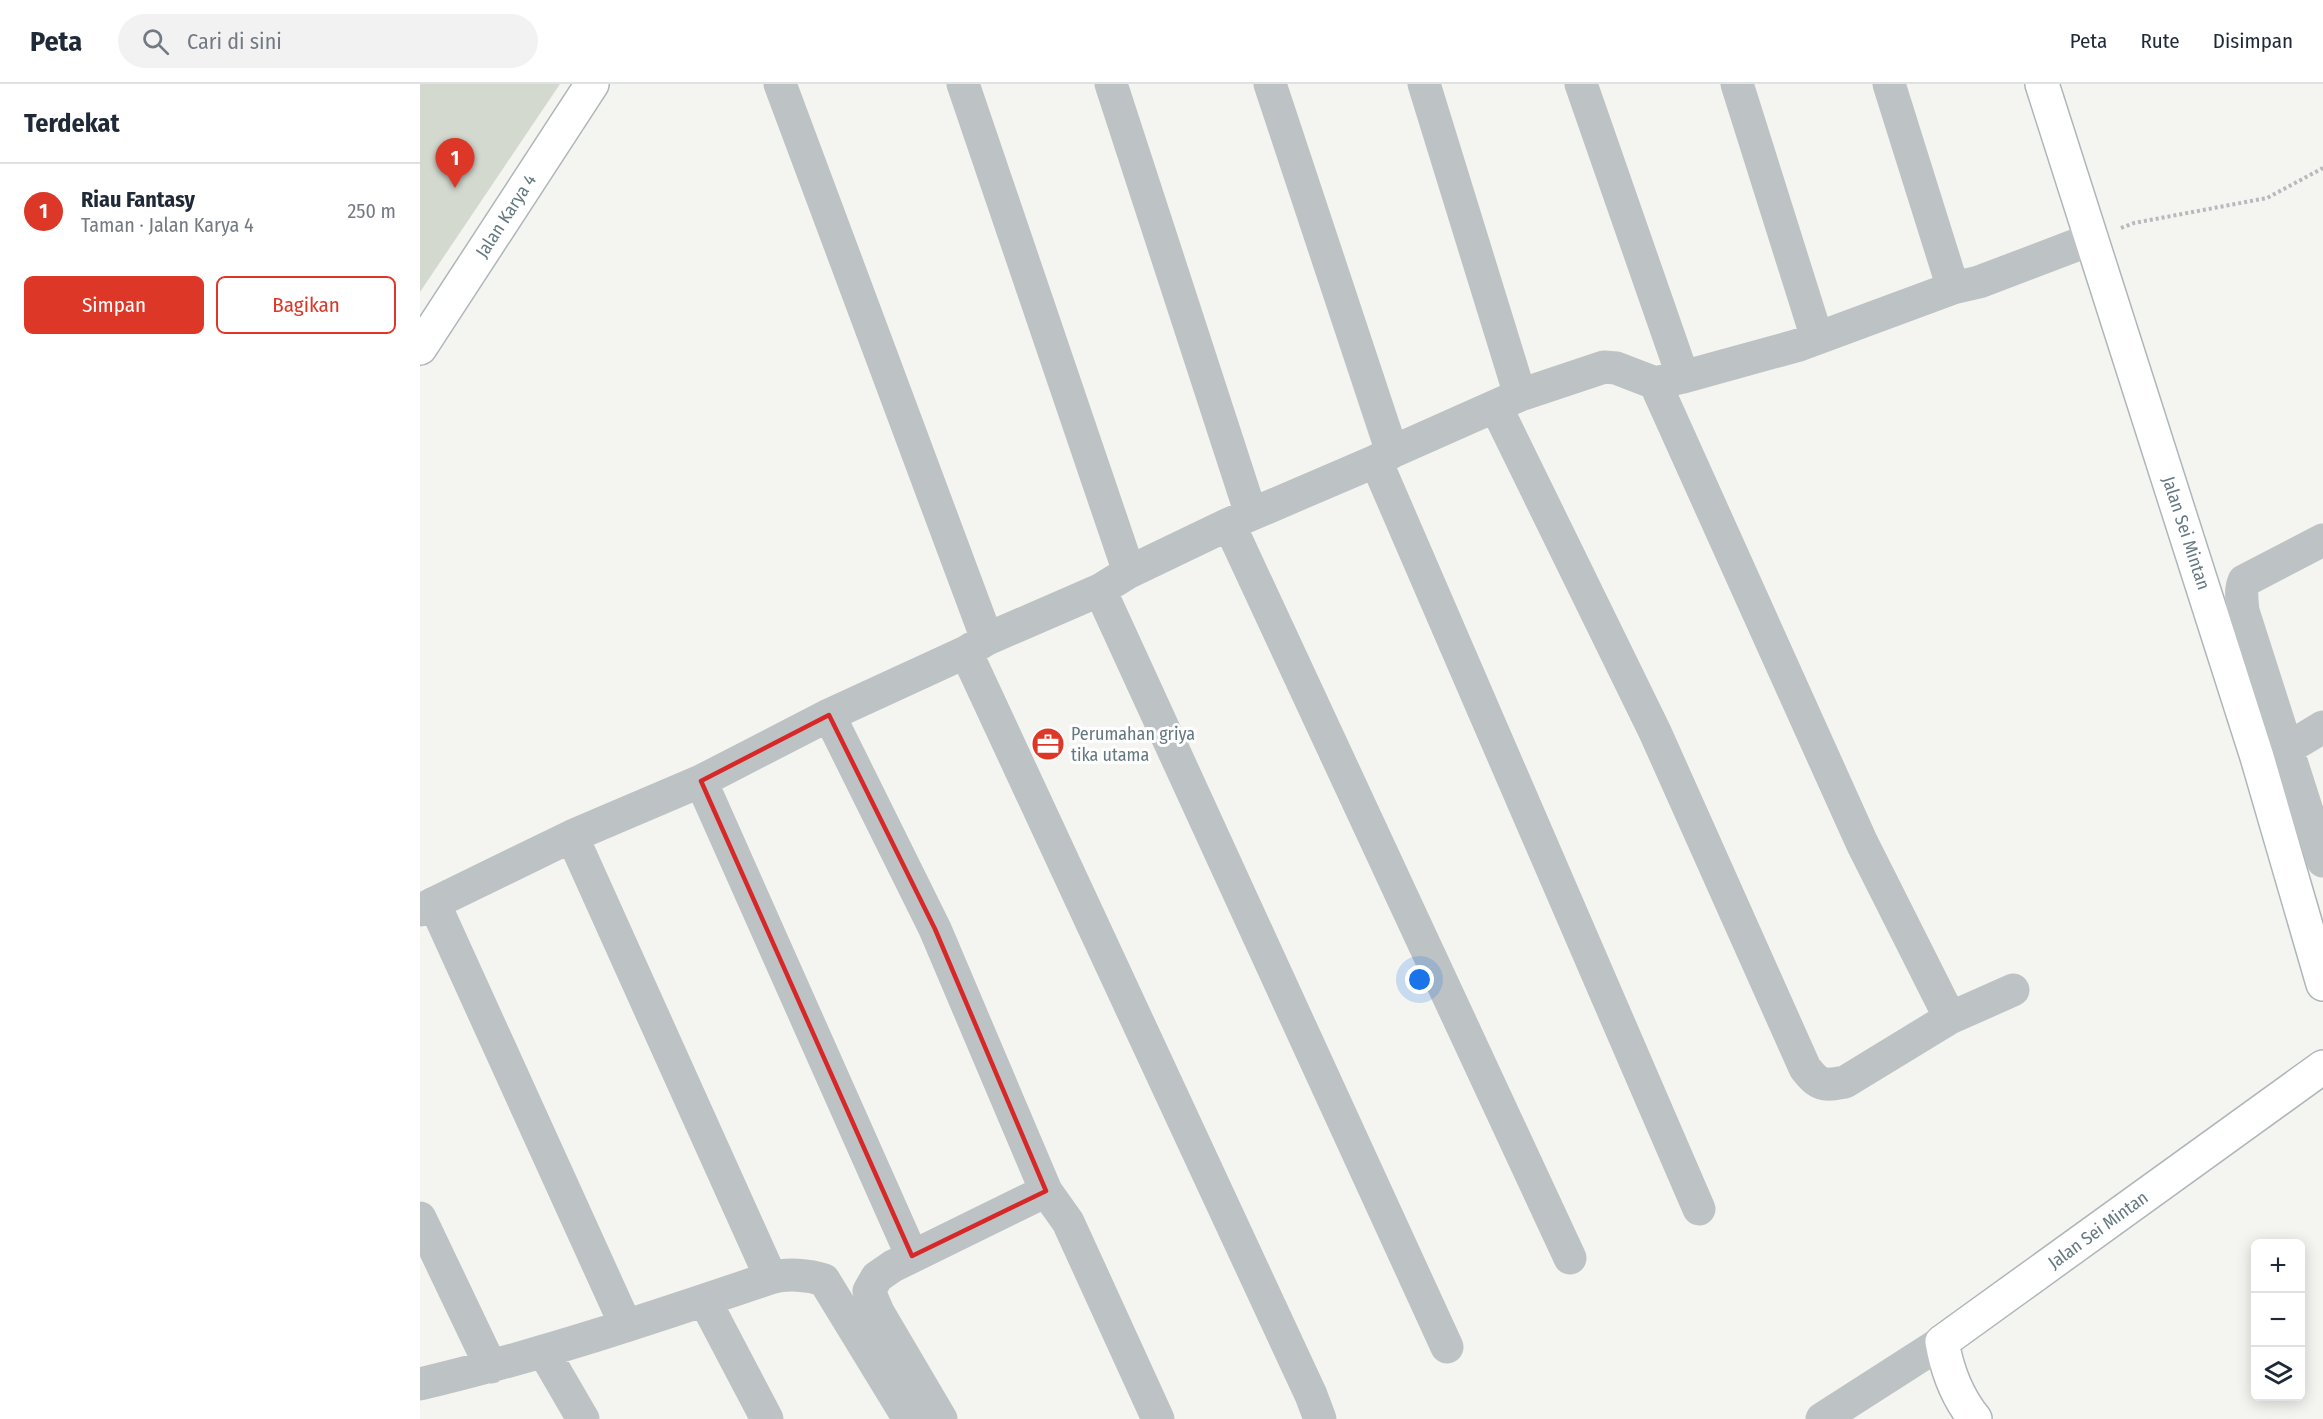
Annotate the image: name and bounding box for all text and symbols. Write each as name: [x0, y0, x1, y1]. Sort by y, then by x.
search box: [118, 14, 538, 68]
text: Peta: [30, 25, 82, 58]
icon: search: [139, 25, 172, 58]
text: Cari di sini: [187, 28, 282, 55]
text: Peta: [2070, 28, 2107, 54]
text: Rute: [2140, 28, 2180, 54]
text: Disimpan: [2213, 28, 2293, 54]
text: Terdekat: [24, 108, 120, 139]
pin: 1: [435, 138, 474, 188]
street label: Jalan Karya 4: [471, 170, 541, 262]
text: Riau Fantasy: [81, 186, 195, 213]
text: 1: [39, 199, 48, 223]
text: 250 m: [348, 199, 396, 223]
text: Taman · Jalan Karya 4: [81, 213, 254, 237]
button: Simpan: [24, 276, 204, 334]
button: Bagikan: [216, 276, 396, 334]
street label: Jalan Sei Mintan: [2157, 473, 2215, 593]
place label: Perumahan griya tika utama: [1071, 723, 1195, 766]
office icon: Perumahan griya tika utama: [1030, 726, 1066, 762]
your location: [1405, 965, 1434, 994]
street label: Jalan Sei Mintan: [2044, 1186, 2152, 1274]
map controls: [2251, 1239, 2305, 1401]
button: +: [2251, 1239, 2305, 1293]
button: −: [2251, 1293, 2305, 1347]
button: layers: [2251, 1347, 2305, 1401]

